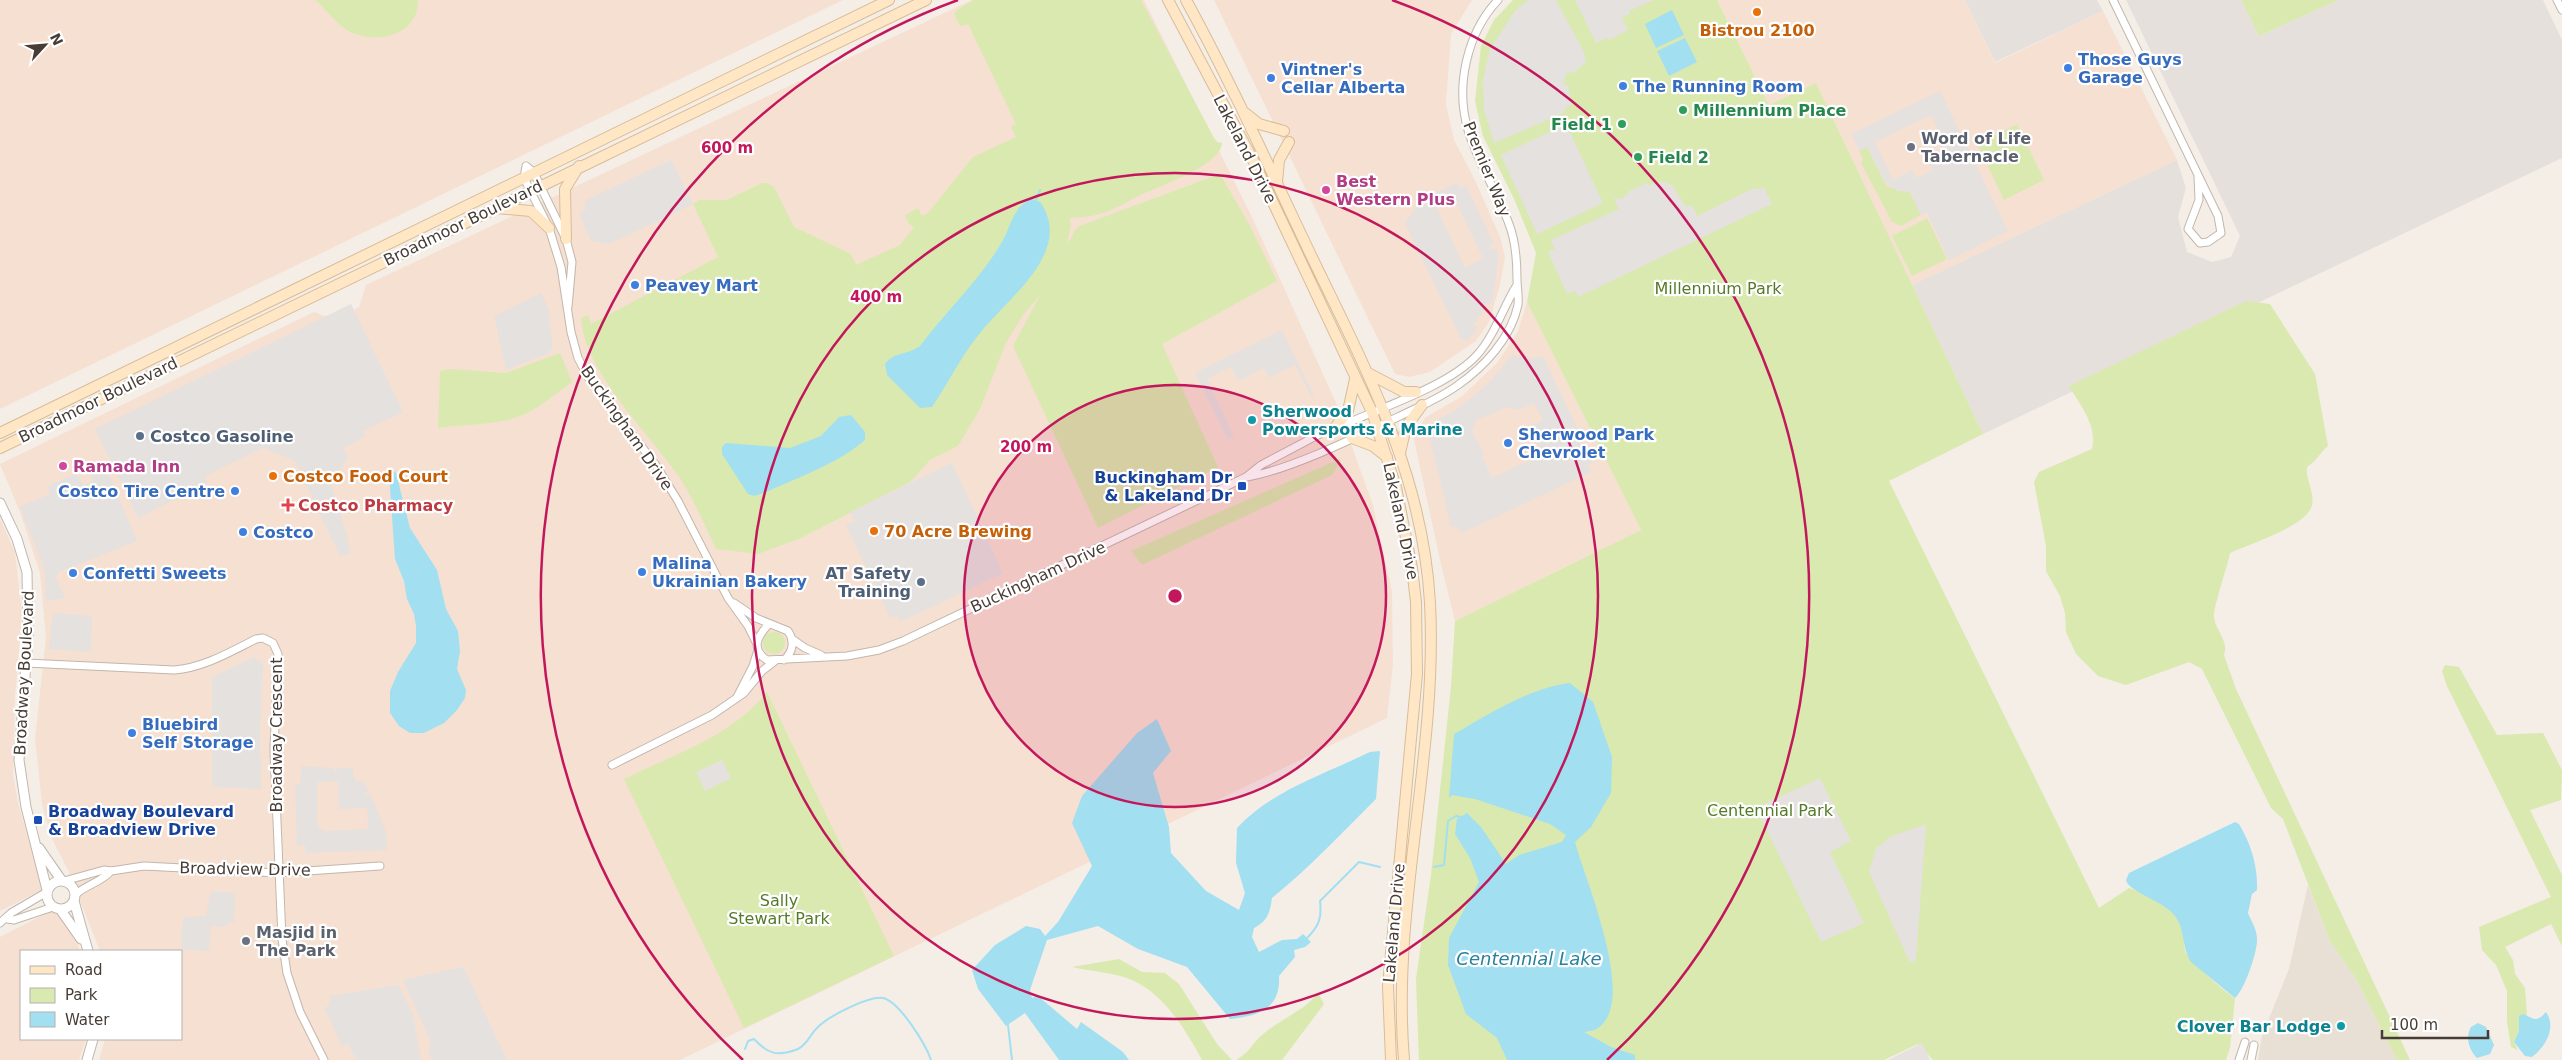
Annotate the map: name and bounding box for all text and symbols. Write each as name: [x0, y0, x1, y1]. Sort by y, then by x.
marker: Bistrou 2100: [1751, 6, 1763, 18]
north arrow: [20, 20, 70, 70]
place label: Bistrou 2100: [1699, 21, 1815, 40]
text: N: [47, 31, 66, 48]
place label: Those Guys Garage: [2078, 50, 2182, 87]
place label: Vintner's Cellar Alberta: [1281, 60, 1405, 97]
marker: Those Guys Garage: [2062, 62, 2074, 74]
marker: Vintner's Cellar Alberta: [1265, 72, 1277, 84]
place label: The Running Room: [1633, 77, 1803, 96]
marker: The Running Room: [1617, 80, 1629, 92]
street label: Lakeland Drive: [1209, 91, 1281, 207]
place label: Millennium Place: [1693, 101, 1847, 120]
marker: Millennium Place: [1677, 104, 1689, 116]
place label: Field 1: [1551, 115, 1612, 134]
marker: Field 1: [1616, 118, 1628, 130]
street label: Premier Way: [1459, 119, 1515, 219]
place label: Word of Life Tabernacle: [1921, 129, 2031, 166]
text: 600 m: [701, 139, 753, 157]
marker: Word of Life Tabernacle: [1905, 141, 1917, 153]
place label: Field 2: [1648, 148, 1709, 167]
marker: Field 2: [1632, 151, 1644, 163]
place label: Best Western Plus: [1336, 172, 1455, 209]
street label: Broadmoor Boulevard: [380, 176, 546, 270]
marker: Best Western Plus: [1320, 184, 1332, 196]
place label: Peavey Mart: [645, 276, 758, 295]
marker: Peavey Mart: [629, 279, 641, 291]
park label: Millennium Park: [1654, 279, 1782, 298]
text: 400 m: [850, 288, 902, 306]
street label: Broadmoor Boulevard: [15, 353, 181, 447]
street label: Buckingham Drive: [577, 362, 677, 494]
place label: Sherwood Powersports & Marine: [1262, 402, 1463, 439]
marker: Sherwood Powersports & Marine: [1246, 414, 1258, 426]
place label: Sherwood Park Chevrolet: [1518, 425, 1654, 462]
place label: Costco Gasoline: [150, 427, 294, 446]
marker: Costco Gasoline: [134, 430, 146, 442]
marker: Sherwood Park Chevrolet: [1502, 437, 1514, 449]
text: 200 m: [1000, 438, 1052, 456]
place label: Ramada Inn: [73, 457, 180, 476]
marker: Ramada Inn: [57, 460, 69, 472]
street label: Lakeland Drive: [1379, 461, 1423, 581]
place label: Costco Food Court: [283, 467, 448, 486]
place label: Buckingham Dr & Lakeland Dr: [1094, 468, 1232, 505]
marker: Costco Food Court: [267, 470, 279, 482]
marker: Buckingham Dr & Lakeland Dr: [1236, 480, 1248, 492]
place label: Costco Tire Centre: [58, 482, 225, 501]
marker: Costco Tire Centre: [229, 485, 241, 497]
place label: Costco Pharmacy: [298, 496, 454, 515]
marker: Costco Pharmacy: [282, 499, 294, 511]
place label: 70 Acre Brewing: [884, 522, 1032, 541]
place label: Costco: [253, 523, 313, 542]
marker: 70 Acre Brewing: [868, 525, 880, 537]
marker: Costco: [237, 526, 249, 538]
street label: Buckingham Drive: [967, 537, 1109, 617]
place label: Malina Ukrainian Bakery: [652, 554, 807, 591]
place label: Confetti Sweets: [83, 564, 226, 583]
place label: AT Safety Training: [825, 564, 912, 601]
marker: Malina Ukrainian Bakery: [636, 566, 648, 578]
marker: Confetti Sweets: [67, 567, 79, 579]
marker: AT Safety Training: [915, 576, 927, 588]
centre of rings: [1166, 587, 1184, 605]
street label: Broadway Boulevard: [10, 590, 38, 756]
street label: Broadway Crescent: [267, 657, 286, 813]
place label: Bluebird Self Storage: [142, 715, 254, 752]
marker: Bluebird Self Storage: [126, 727, 138, 739]
park label: Centennial Park: [1707, 801, 1834, 820]
place label: Broadway Boulevard & Broadview Drive: [48, 802, 234, 839]
marker: Broadway Boulevard & Broadview Drive: [32, 814, 44, 826]
street label: Broadview Drive: [179, 858, 311, 880]
street label: Lakeland Drive: [1379, 863, 1409, 983]
park label: Sally Stewart Park: [728, 891, 831, 928]
place label: Masjid in The Park: [256, 923, 337, 960]
marker: Masjid in The Park: [240, 935, 252, 947]
water label: Centennial Lake: [1456, 948, 1602, 969]
legend: [20, 950, 182, 1040]
text: Road: [65, 961, 103, 979]
text: Park: [65, 986, 98, 1004]
scale bar: [2382, 1008, 2488, 1040]
text: Water: [65, 1011, 110, 1029]
text: 100 m: [2390, 1016, 2438, 1034]
place label: Clover Bar Lodge: [2177, 1017, 2331, 1036]
marker: Clover Bar Lodge: [2335, 1020, 2347, 1032]

